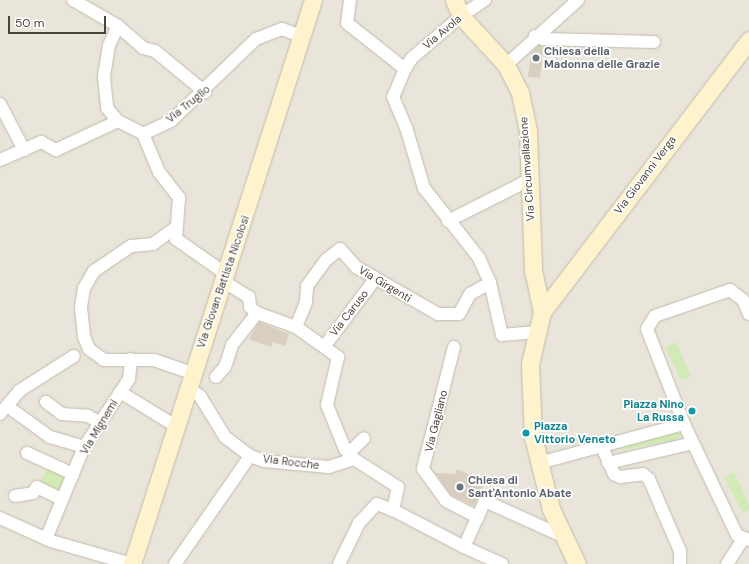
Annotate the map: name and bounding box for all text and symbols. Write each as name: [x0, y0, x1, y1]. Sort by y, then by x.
scale bar: [10, 8, 108, 34]
street label: Via Avola: [420, 12, 464, 52]
text: 50 m: [15, 15, 44, 31]
place label: Chiesa della Madonna delle Grazie: [544, 45, 660, 71]
marker: Chiesa della Madonna delle Grazie: [531, 53, 541, 63]
street label: Via Truglio: [163, 82, 213, 126]
street label: Via Circumvallazione: [517, 116, 537, 222]
street label: Via Giovanni Verga: [611, 133, 679, 217]
street label: Via Giovan Battista Nicolosi: [194, 214, 252, 350]
street label: Via Girgenti: [356, 263, 414, 305]
street label: Via Caruso: [327, 287, 371, 339]
street label: Via Gagliano: [422, 389, 450, 453]
street label: Via Mignemi: [77, 397, 121, 457]
place label: Piazza Nino La Russa: [623, 398, 684, 424]
marker: Piazza Nino La Russa: [687, 406, 697, 416]
place label: Piazza Vittorio Veneto: [534, 420, 616, 446]
marker: Piazza Vittorio Veneto: [521, 428, 531, 438]
street label: Via Rocche: [262, 452, 320, 472]
place label: Chiesa di Sant'Antonio Abate: [468, 474, 572, 500]
marker: Chiesa di Sant'Antonio Abate: [455, 482, 465, 492]

